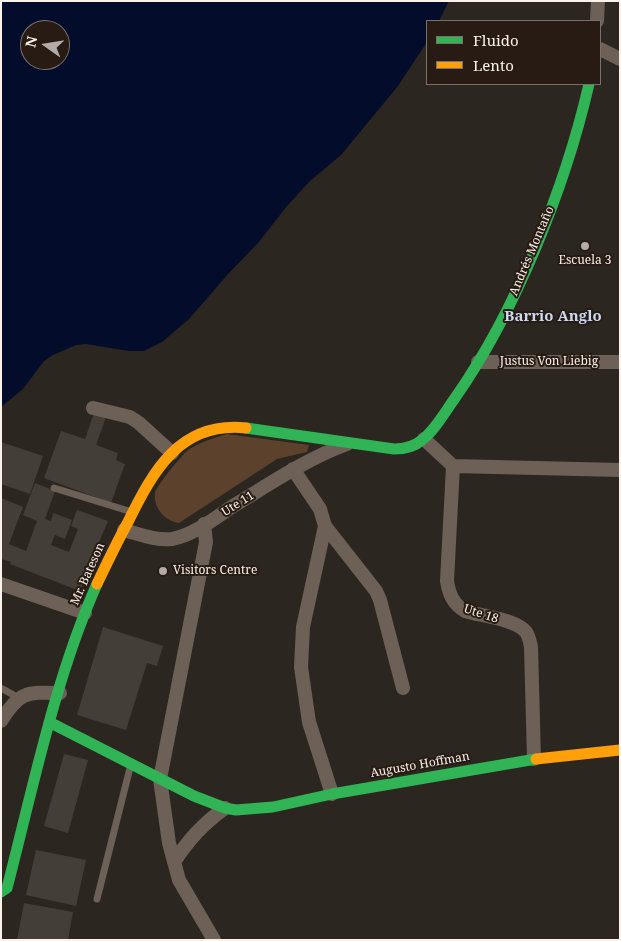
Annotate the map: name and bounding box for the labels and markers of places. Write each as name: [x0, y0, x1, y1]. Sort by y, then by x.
marker: Escuela 3: [579, 240, 591, 252]
place label: Escuela 3: [558, 254, 612, 268]
place label: Visitors Centre: [173, 564, 257, 578]
marker: Visitors Centre: [157, 565, 169, 577]

